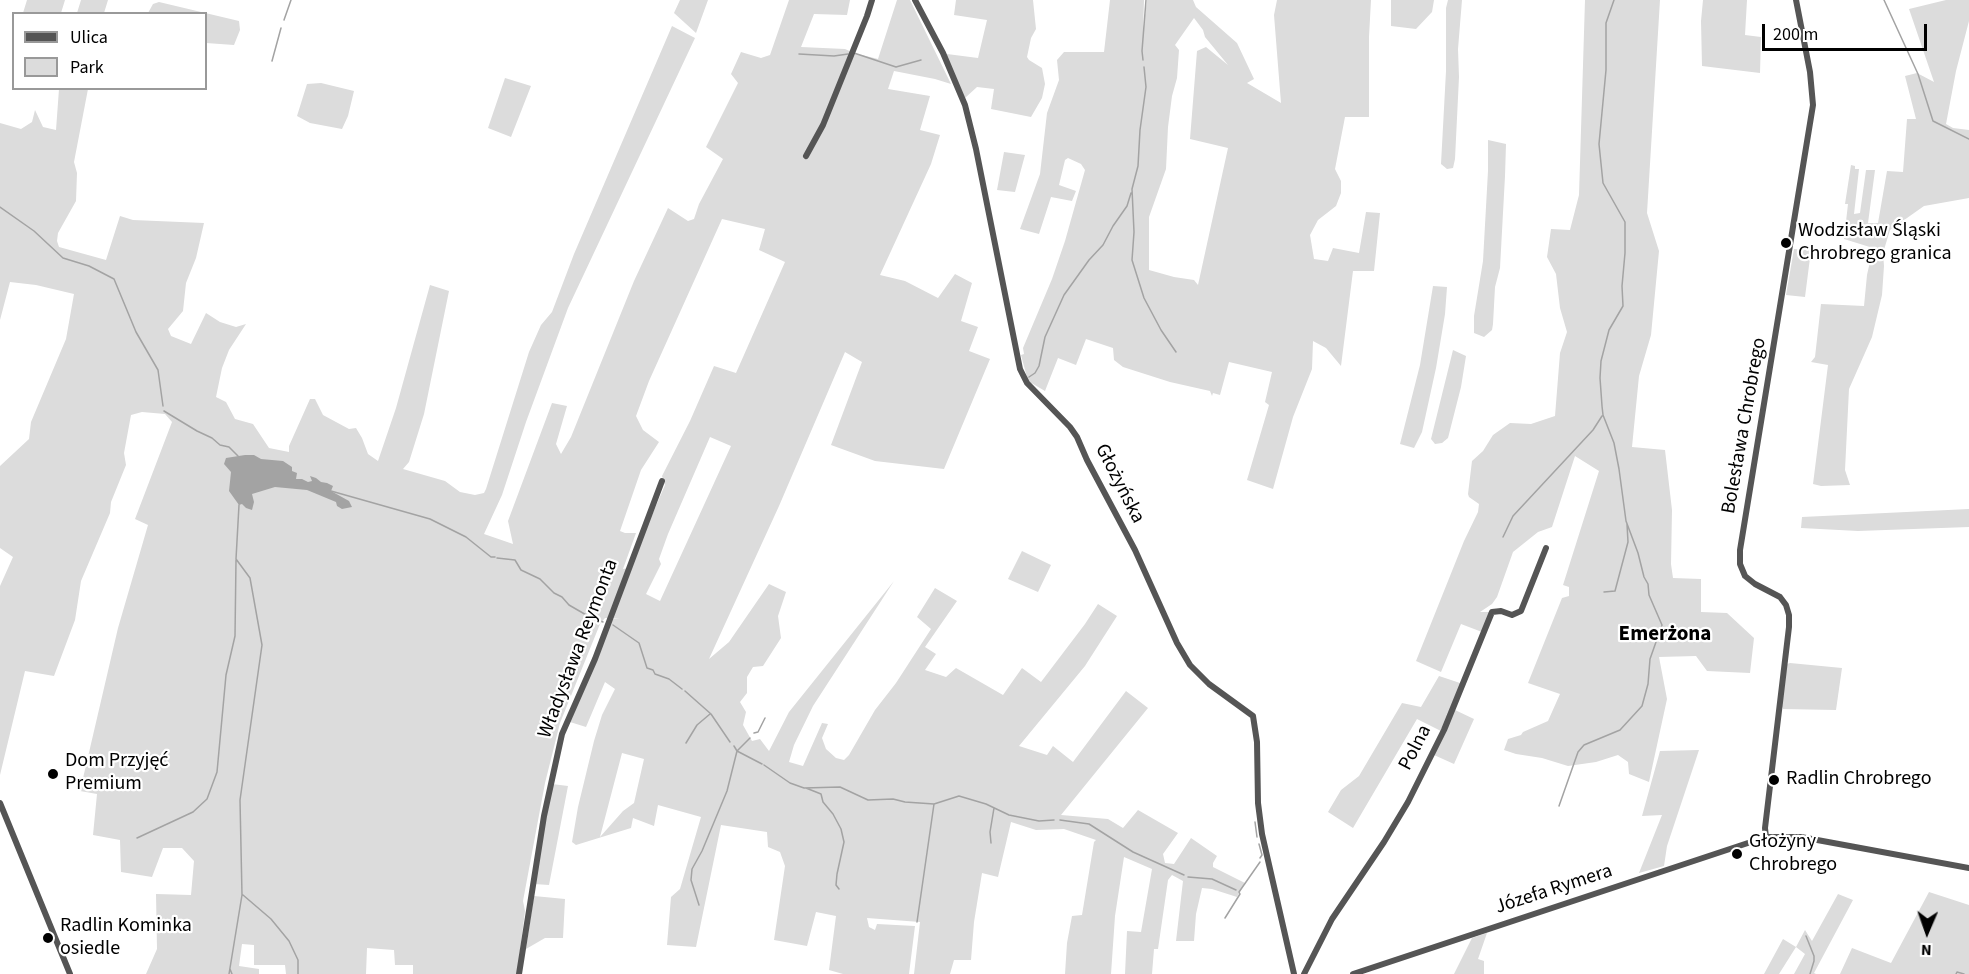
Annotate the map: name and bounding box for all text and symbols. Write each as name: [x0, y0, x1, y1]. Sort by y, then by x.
legend: [12, 12, 207, 90]
scale bar: [1765, 12, 1930, 50]
text: 200 m: [1773, 22, 1818, 47]
text: Ulica: [70, 25, 108, 50]
text: Park: [70, 55, 104, 80]
place label: Wodzisław Śląski Chrobrego granica: [1798, 220, 1952, 267]
marker: Wodzisław Śląski Chrobrego granica: [1779, 236, 1793, 250]
street label: Bolesława Chrobrego: [1718, 336, 1772, 516]
street label: Głożyńska: [1089, 440, 1149, 528]
street label: Władysława Reymonta: [534, 556, 624, 742]
district label: Emerżona: [1619, 622, 1711, 648]
street label: Polna: [1394, 721, 1438, 775]
place label: Dom Przyjęć Premium: [65, 750, 168, 797]
marker: Dom Przyjęć Premium: [46, 767, 60, 781]
place label: Radlin Chrobrego: [1786, 768, 1931, 792]
marker: Radlin Chrobrego: [1767, 773, 1781, 787]
place label: Głożyny Chrobrego: [1749, 831, 1837, 878]
marker: Głożyny Chrobrego: [1730, 847, 1744, 861]
street label: Józefa Rymera: [1492, 860, 1616, 920]
north arrow: [1897, 902, 1957, 962]
place label: Radlin Kominka osiedle: [60, 915, 192, 962]
marker: Radlin Kominka osiedle: [41, 931, 55, 945]
text: N: [1921, 939, 1932, 961]

